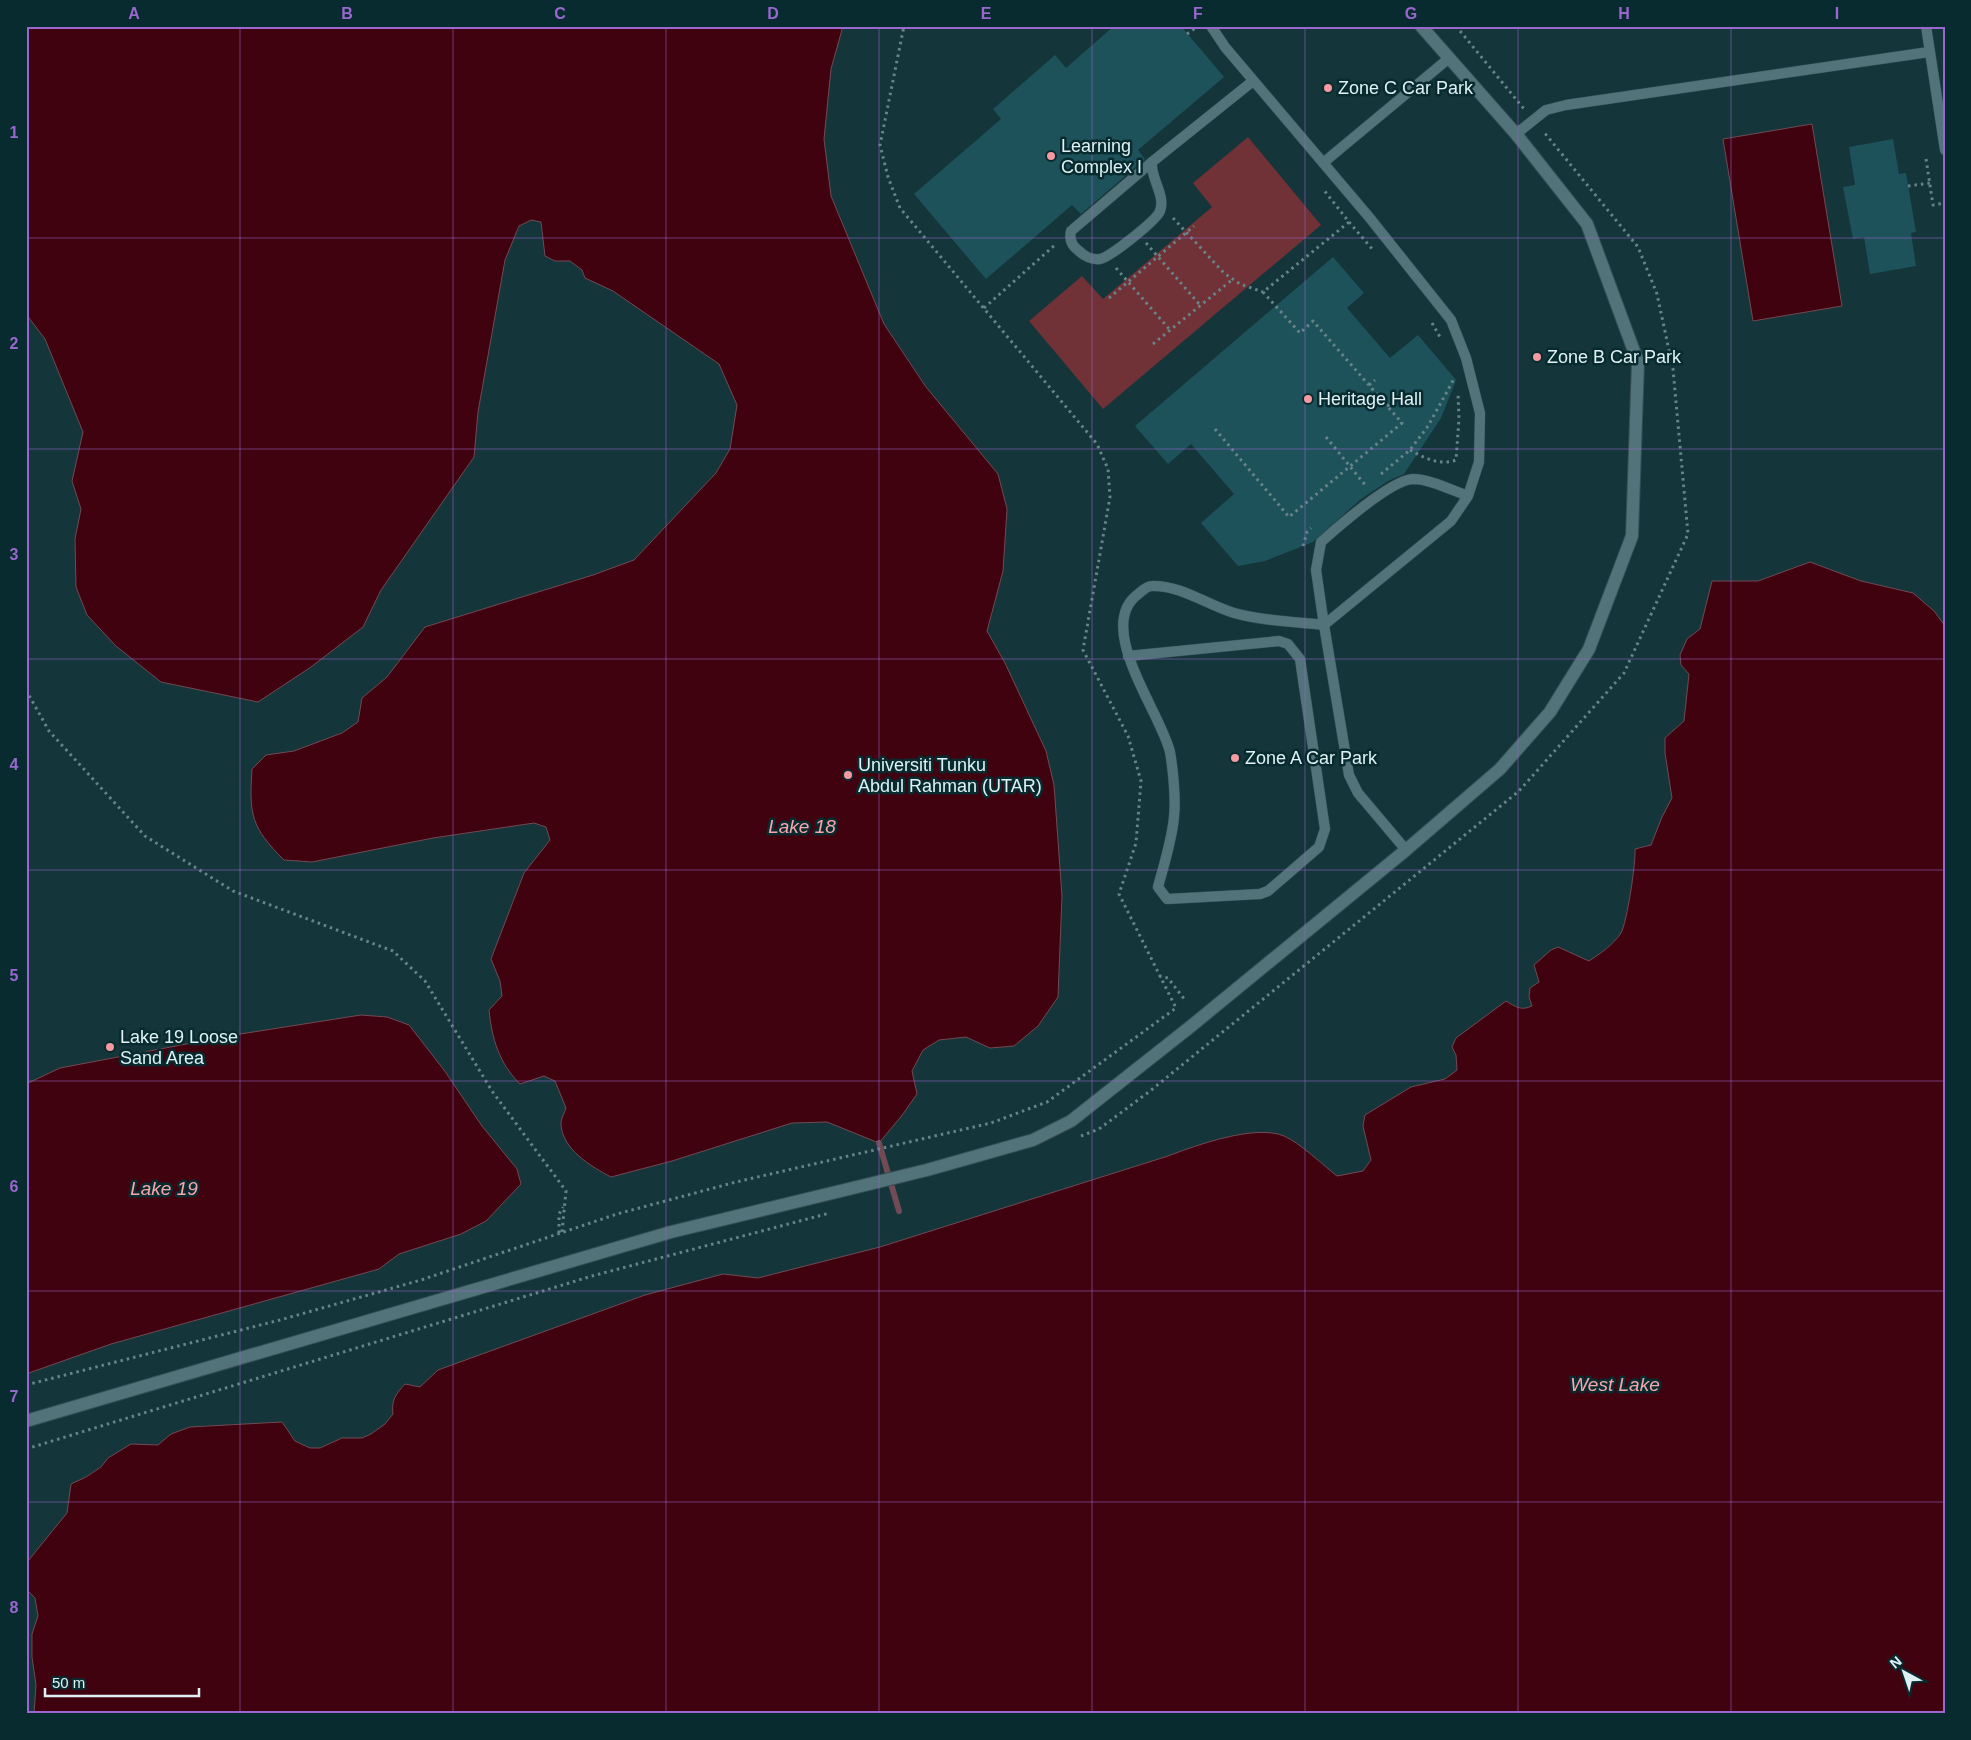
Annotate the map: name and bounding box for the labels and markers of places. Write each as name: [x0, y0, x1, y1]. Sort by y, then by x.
place label: Zone C Car Park: [1338, 78, 1474, 98]
marker: Zone C Car Park: [1322, 82, 1334, 94]
place label: Learning Complex I: [1061, 136, 1142, 177]
marker: Learning Complex I: [1045, 150, 1057, 162]
place label: Zone B Car Park: [1547, 347, 1682, 367]
marker: Zone B Car Park: [1531, 351, 1543, 363]
place label: Heritage Hall: [1318, 389, 1422, 409]
marker: Heritage Hall: [1302, 393, 1314, 405]
place label: Zone A Car Park: [1245, 748, 1378, 768]
marker: Zone A Car Park: [1229, 752, 1241, 764]
place label: Universiti Tunku Abdul Rahman (UTAR): [858, 755, 1042, 796]
marker: Universiti Tunku Abdul Rahman (UTAR): [842, 769, 854, 781]
place label: Lake 19 Loose Sand Area: [120, 1027, 238, 1068]
marker: Lake 19 Loose Sand Area: [104, 1041, 116, 1053]

